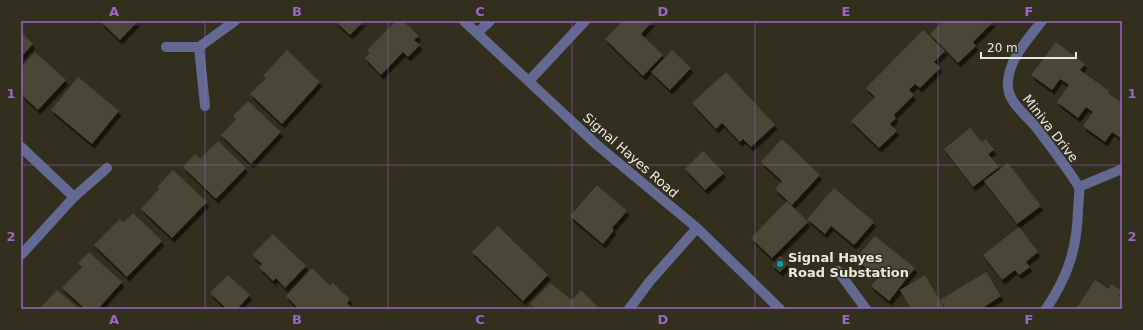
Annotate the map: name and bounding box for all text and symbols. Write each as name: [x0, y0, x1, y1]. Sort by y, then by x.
text: A: [109, 4, 119, 19]
text: B: [292, 4, 302, 19]
text: C: [475, 4, 485, 19]
text: D: [658, 4, 669, 19]
text: E: [842, 4, 850, 19]
text: F: [1025, 4, 1033, 19]
scale bar: [981, 34, 1076, 60]
text: 20 m: [987, 41, 1018, 55]
text: 1: [6, 86, 16, 101]
text: 1: [1127, 86, 1137, 101]
street label: Miniva Drive: [1020, 92, 1081, 165]
street label: Signal Hayes Road: [580, 110, 681, 201]
text: 2: [6, 229, 16, 244]
text: 2: [1127, 229, 1137, 244]
place label: Signal Hayes Road Substation: [788, 250, 909, 280]
marker: Signal Hayes Road Substation: [775, 259, 785, 269]
text: A: [109, 312, 119, 327]
text: B: [292, 312, 302, 327]
text: C: [475, 312, 485, 327]
text: D: [658, 312, 669, 327]
text: E: [842, 312, 850, 327]
text: F: [1025, 312, 1033, 327]

